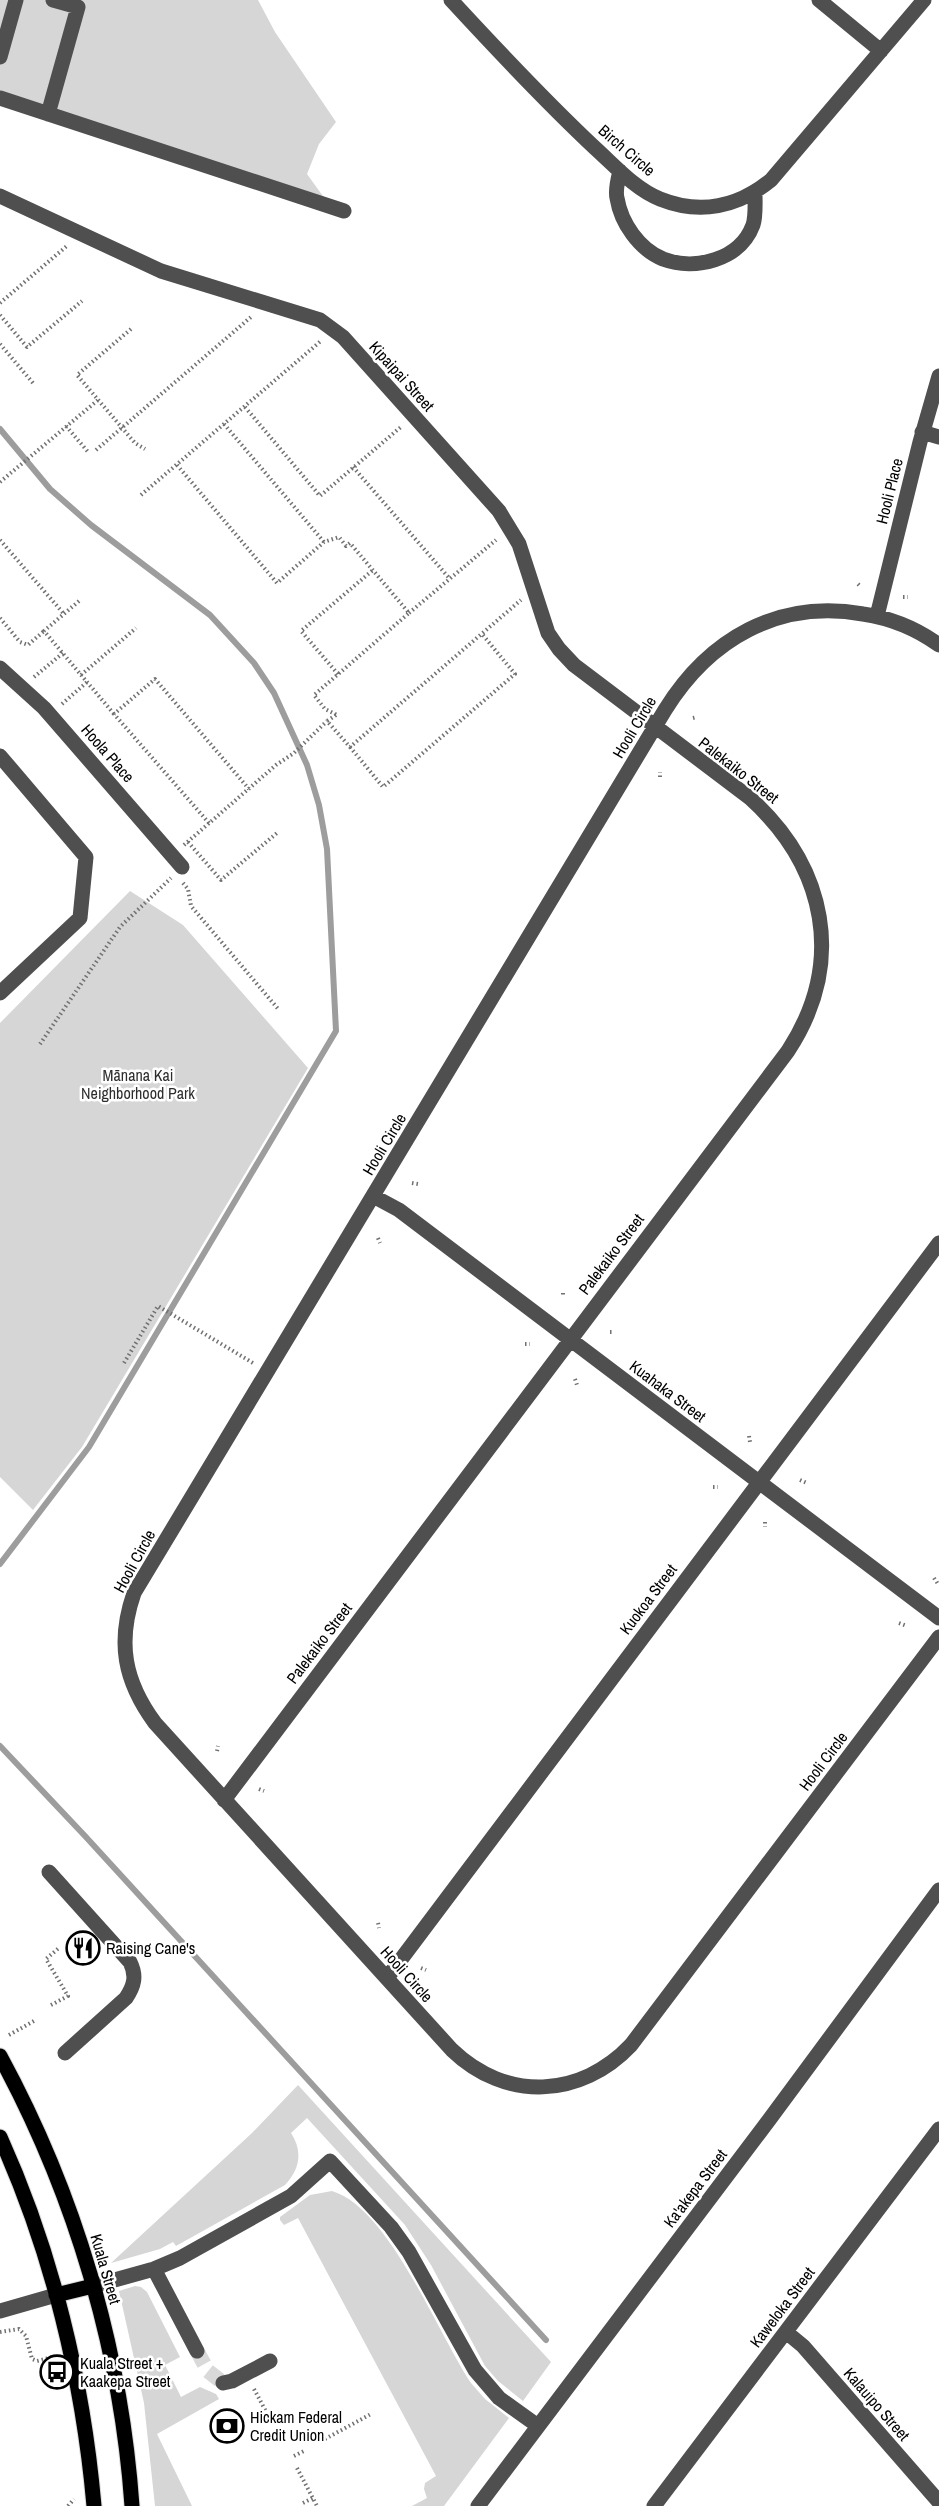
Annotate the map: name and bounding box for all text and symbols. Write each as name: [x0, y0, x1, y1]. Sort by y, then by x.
street label: Birch Circle: [594, 119, 660, 181]
street label: Kipaipai Street: [365, 336, 440, 416]
street label: Hooli Place: [870, 456, 908, 526]
street label: Hooli Circle: [607, 692, 661, 762]
street label: Hoola Place: [76, 719, 140, 787]
street label: Palekaiko Street: [694, 732, 784, 809]
park label: Mānana Kai Neighborhood Park: [81, 1064, 195, 1104]
street label: Hooli Circle: [357, 1109, 411, 1179]
street label: Palekaiko Street: [573, 1209, 649, 1299]
street label: Kuahaka Street: [625, 1355, 711, 1427]
street label: Hooli Circle: [108, 1526, 160, 1596]
street label: Kuokoa Street: [614, 1559, 682, 1639]
street label: Palekaiko Street: [281, 1598, 357, 1688]
street label: Hooli Circle: [794, 1727, 852, 1795]
restaurant icon: Raising Cane's: [65, 1930, 101, 1966]
place label: Raising Cane's: [106, 1937, 195, 1959]
street label: Hooli Circle: [376, 1941, 438, 2007]
street label: Ka'akepa Street: [658, 2144, 732, 2232]
street label: Kuala Street: [85, 2231, 127, 2307]
street label: Kaweloka Street: [744, 2262, 820, 2352]
place label: Kuala Street + Kaakepa Street: [80, 2352, 171, 2392]
bus stop icon: Kuala Street + Kaakepa Street: [39, 2354, 75, 2390]
street label: Kalauipo Street: [839, 2363, 915, 2446]
place label: Hickam Federal Credit Union: [250, 2406, 342, 2446]
bank icon: Hickam Federal Credit Union: [209, 2408, 245, 2444]

